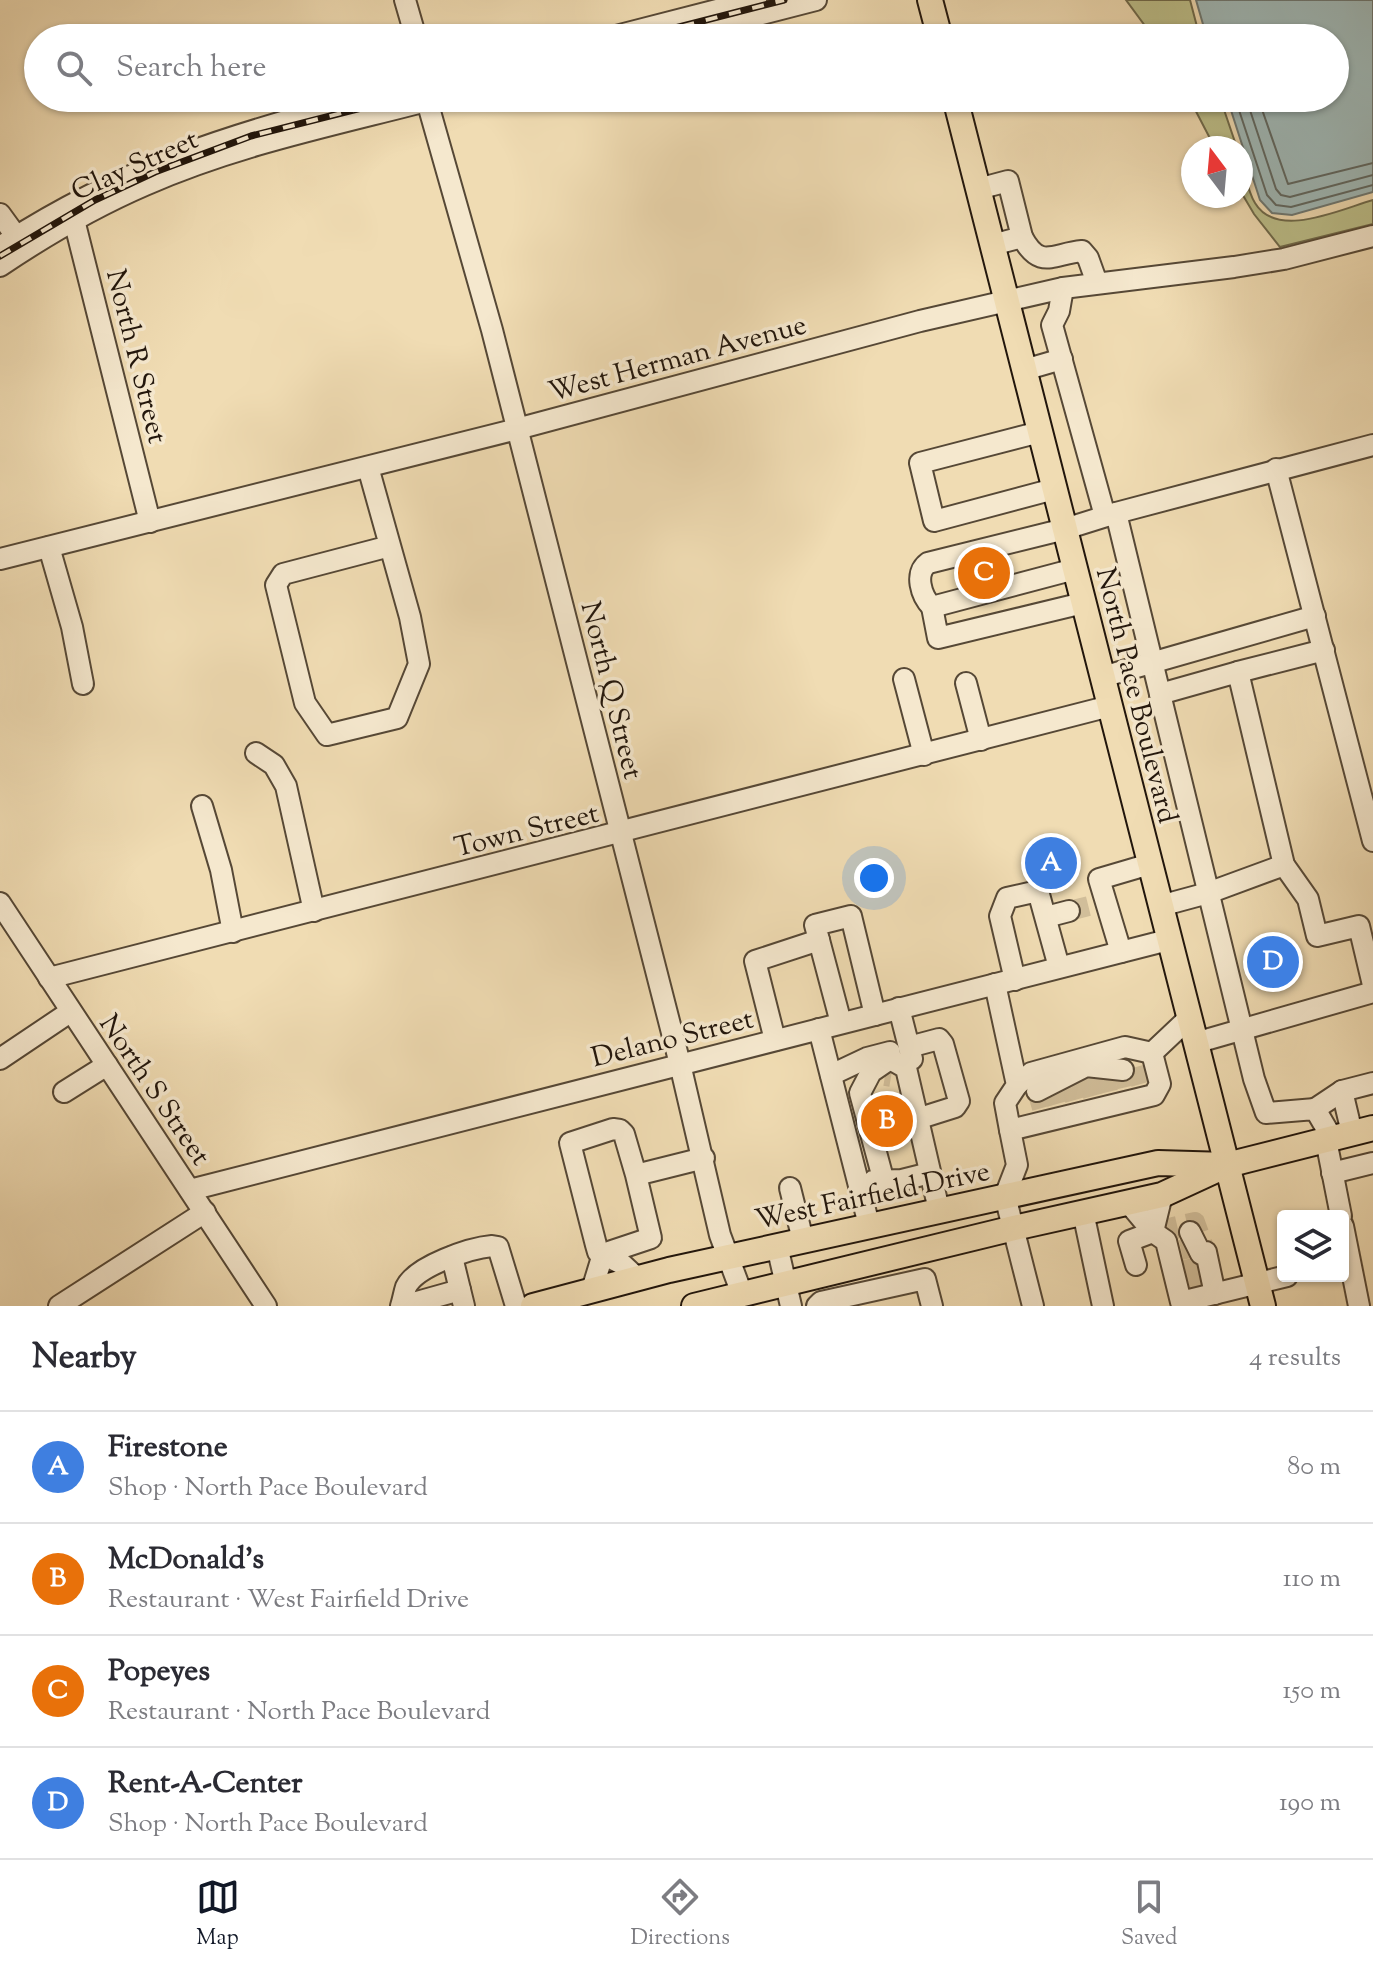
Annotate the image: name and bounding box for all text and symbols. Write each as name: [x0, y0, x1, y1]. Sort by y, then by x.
search box: [24, 24, 1349, 112]
icon: search: [52, 46, 96, 90]
text: Search here: [116, 47, 266, 90]
street label: Clay Street: [65, 121, 205, 212]
north arrow: [1181, 136, 1253, 208]
street label: North R Street: [94, 265, 176, 448]
street label: West Herman Avenue: [544, 306, 811, 414]
pin: C: [958, 543, 1010, 603]
street label: North Pace Boulevard: [1084, 564, 1186, 828]
street label: North Q Street: [569, 598, 652, 784]
street label: Town Street: [450, 795, 604, 869]
pin: A: [1025, 833, 1077, 893]
your location: [854, 858, 894, 898]
pin: D: [1247, 932, 1299, 992]
street label: Delano Street: [588, 1000, 758, 1079]
street label: North S Street: [88, 1007, 219, 1175]
pin: B: [861, 1091, 913, 1151]
street label: West Fairfield Drive: [752, 1153, 994, 1241]
map controls: [1277, 1210, 1349, 1282]
button: layers: [1277, 1210, 1349, 1282]
text: Nearby: [32, 1334, 137, 1383]
text: 4 results: [1249, 1340, 1341, 1377]
text: Firestone: [108, 1427, 228, 1470]
text: A: [47, 1449, 69, 1486]
text: 80 m: [1287, 1449, 1341, 1486]
text: Shop · North Pace Boulevard: [108, 1470, 428, 1507]
text: McDonald's: [108, 1539, 264, 1582]
text: B: [50, 1561, 66, 1598]
text: 110 m: [1283, 1561, 1341, 1598]
text: Restaurant · West Fairfield Drive: [108, 1582, 469, 1619]
text: Popeyes: [108, 1651, 210, 1694]
text: C: [48, 1673, 68, 1710]
text: 150 m: [1282, 1673, 1341, 1710]
text: Restaurant · North Pace Boulevard: [108, 1694, 490, 1731]
text: Rent-A-Center: [108, 1763, 302, 1806]
text: D: [48, 1785, 68, 1822]
text: 190 m: [1279, 1785, 1341, 1822]
text: Shop · North Pace Boulevard: [108, 1806, 428, 1843]
tab: Map: [196, 1875, 240, 1955]
tab: Directions: [631, 1875, 730, 1955]
tab: Saved: [1121, 1875, 1177, 1955]

